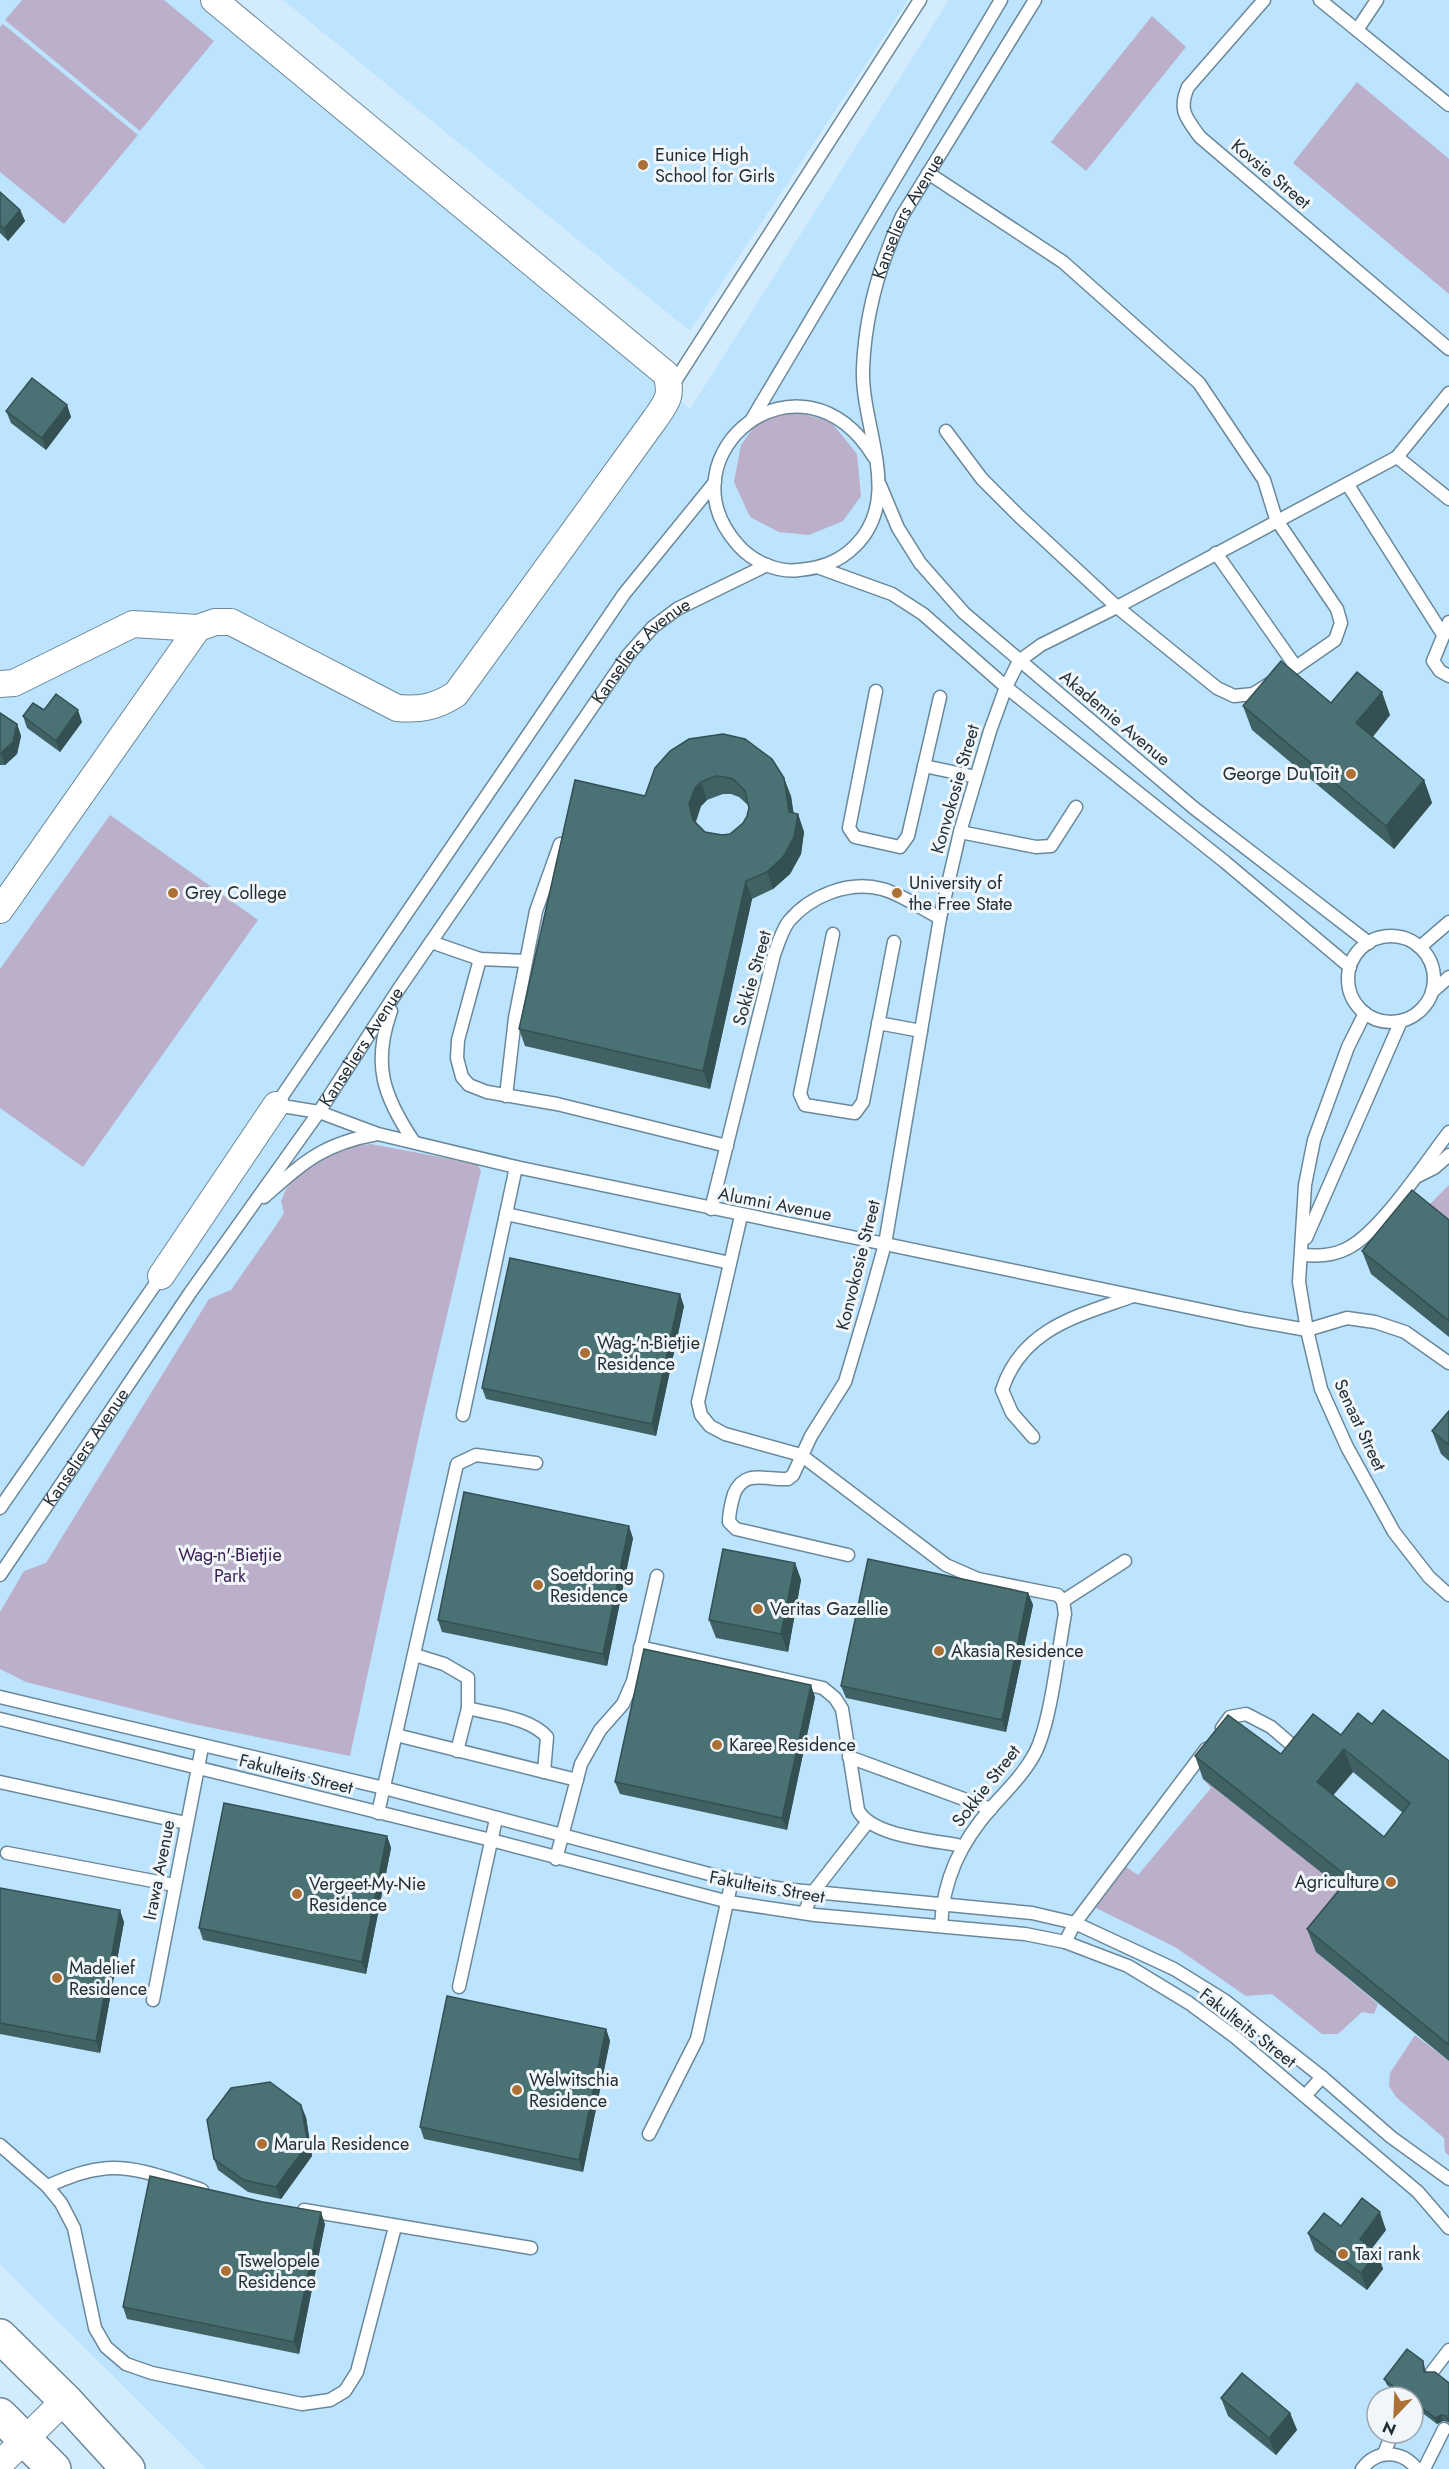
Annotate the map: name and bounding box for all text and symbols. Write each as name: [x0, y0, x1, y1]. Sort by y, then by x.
street label: Kovsie Street: [1226, 133, 1317, 215]
place label: Eunice High School for Girls: [655, 142, 775, 189]
street label: Kanseliers Avenue: [866, 149, 950, 282]
marker: Eunice High School for Girls: [636, 158, 650, 172]
street label: Kanseliers Avenue: [585, 591, 695, 709]
street label: Akademie Avenue: [1054, 664, 1176, 772]
street label: Konvokosie Street: [924, 721, 986, 857]
place label: George Du Toit: [1223, 761, 1340, 787]
marker: George Du Toit: [1344, 767, 1358, 781]
place label: University of the Free State: [909, 870, 1012, 917]
place label: Grey College: [185, 880, 286, 906]
marker: Grey College: [166, 886, 180, 900]
marker: University of the Free State: [890, 886, 904, 900]
street label: Sokkie Street: [726, 927, 778, 1029]
street label: Kanseliers Avenue: [313, 982, 410, 1112]
street label: Alumni Avenue: [716, 1180, 834, 1228]
street label: Konvokosie Street: [829, 1197, 887, 1333]
place label: Wag-'n-Bietjie Residence: [597, 1330, 700, 1377]
marker: Wag-'n-Bietjie Residence: [578, 1346, 592, 1360]
street label: Senaat Street: [1327, 1375, 1393, 1476]
street label: Kanseliers Avenue: [37, 1383, 135, 1512]
park label: Wag-n'-Bietjie Park: [178, 1542, 282, 1589]
place label: Soetdoring Residence: [550, 1562, 634, 1609]
marker: Soetdoring Residence: [531, 1578, 545, 1592]
place label: Veritas Gazellie: [770, 1596, 888, 1622]
marker: Veritas Gazellie: [751, 1602, 765, 1616]
place label: Akasia Residence: [951, 1638, 1084, 1664]
marker: Akasia Residence: [932, 1644, 946, 1658]
place label: Karee Residence: [729, 1732, 856, 1758]
marker: Karee Residence: [710, 1738, 724, 1752]
street label: Sokkie Street: [946, 1739, 1027, 1833]
street label: Fakulteits Street: [236, 1747, 356, 1801]
street label: Irawa Avenue: [137, 1818, 181, 1922]
street label: Fakulteits Street: [707, 1864, 827, 1910]
place label: Agriculture: [1295, 1869, 1379, 1895]
place label: Vergeet-My-Nie Residence: [309, 1871, 426, 1918]
marker: Agriculture: [1384, 1875, 1398, 1889]
marker: Vergeet-My-Nie Residence: [290, 1887, 304, 1901]
place label: Madelief Residence: [69, 1955, 147, 2002]
marker: Madelief Residence: [50, 1971, 64, 1985]
street label: Fakulteits Street: [1194, 1982, 1302, 2075]
place label: Welwitschia Residence: [529, 2067, 619, 2114]
marker: Welwitschia Residence: [510, 2083, 524, 2097]
place label: Marula Residence: [274, 2131, 409, 2157]
marker: Marula Residence: [255, 2137, 269, 2151]
place label: Taxi rank: [1355, 2241, 1420, 2267]
marker: Taxi rank: [1336, 2247, 1350, 2261]
place label: Tswelopele Residence: [238, 2248, 320, 2295]
marker: Tswelopele Residence: [219, 2264, 233, 2278]
north arrow: [1365, 2385, 1425, 2445]
text: N: [1379, 2415, 1400, 2441]

